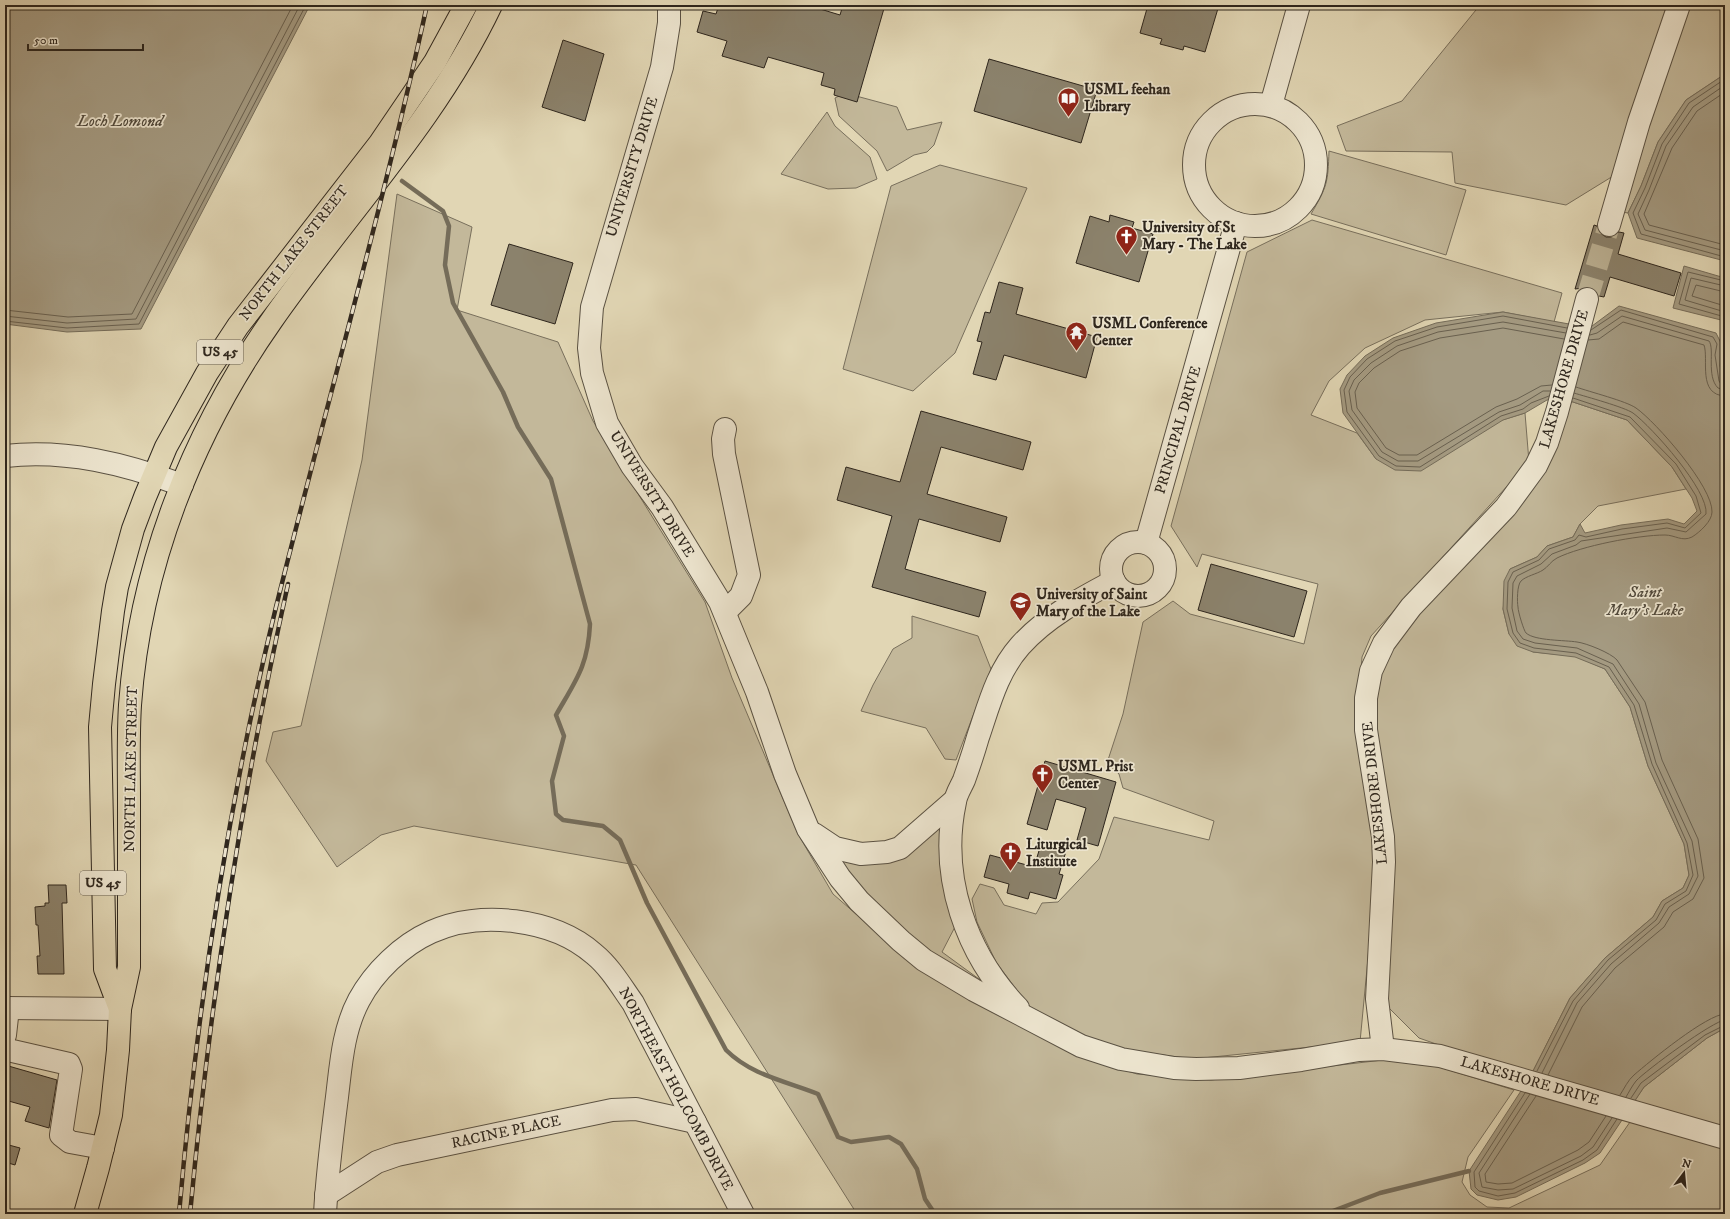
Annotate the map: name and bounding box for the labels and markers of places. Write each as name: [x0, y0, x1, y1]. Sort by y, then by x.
place label: USML feehan Library: [1084, 80, 1171, 116]
library icon: USML feehan Library: [1056, 85, 1082, 118]
place label: University of St Mary - The Lake: [1142, 218, 1247, 254]
church icon: University of St Mary - The Lake: [1114, 223, 1140, 256]
place label: USML Conference Center: [1092, 314, 1208, 350]
temple icon: USML Conference Center: [1064, 319, 1090, 352]
place label: University of Saint Mary of the Lake: [1036, 585, 1147, 621]
school or university icon: University of Saint Mary of the Lake: [1008, 590, 1034, 623]
place label: USML Prist Center: [1058, 757, 1133, 793]
church icon: USML Prist Center: [1029, 762, 1055, 795]
place label: Liturgical Institute: [1026, 835, 1087, 871]
church icon: Liturgical Institute: [997, 840, 1023, 873]

